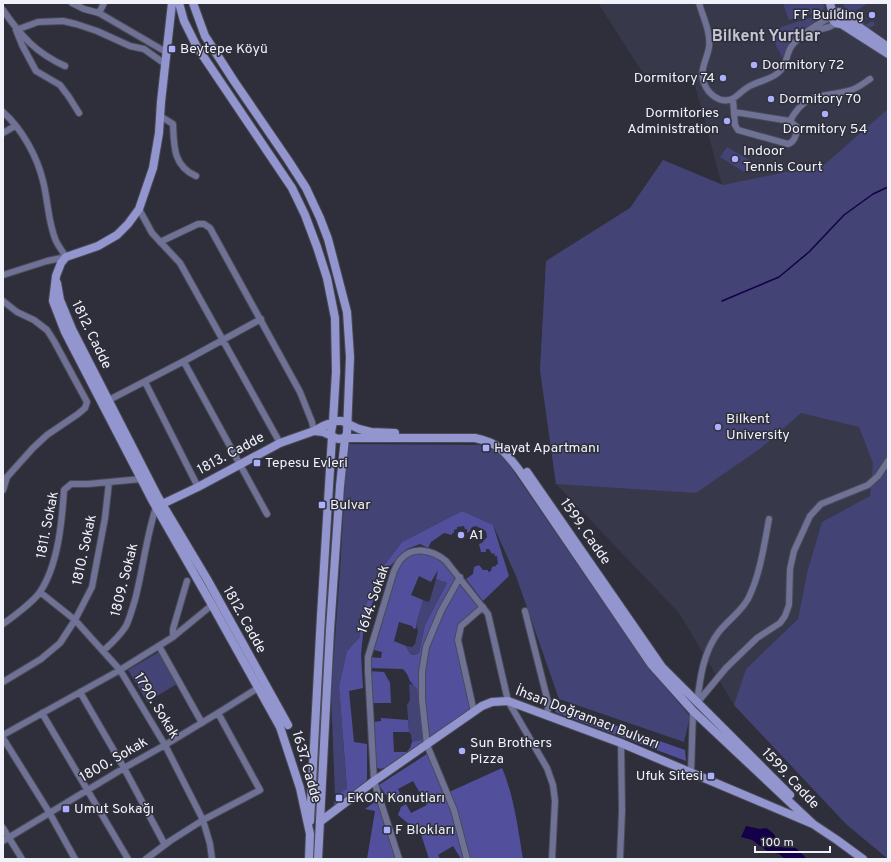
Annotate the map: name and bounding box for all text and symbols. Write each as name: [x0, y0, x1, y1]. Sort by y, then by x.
place label: FF Building: [793, 7, 864, 24]
marker: FF Building: [867, 10, 877, 20]
district label: Bilkent Yurtlar: [712, 27, 821, 47]
place label: Beytepe Köyü: [180, 41, 268, 58]
marker: Beytepe Köyü: [167, 44, 177, 54]
place label: Dormitory 72: [762, 57, 844, 74]
marker: Dormitory 72: [749, 60, 759, 70]
place label: Dormitory 74: [634, 70, 715, 87]
marker: Dormitory 74: [718, 73, 728, 83]
place label: Dormitory 70: [779, 91, 861, 108]
marker: Dormitory 70: [766, 94, 776, 104]
place label: Dormitories Administration: [627, 105, 719, 138]
marker: Dormitory 54: [820, 109, 830, 119]
marker: Dormitories Administration: [722, 116, 732, 126]
place label: Dormitory 54: [783, 121, 867, 138]
place label: Indoor Tennis Court: [743, 143, 823, 176]
marker: Indoor Tennis Court: [730, 154, 740, 164]
street label: 1812. Cadde: [67, 298, 115, 372]
place label: Bilkent University: [726, 411, 790, 444]
marker: Bilkent University: [713, 422, 723, 432]
street label: 1813. Cadde: [194, 429, 268, 479]
place label: Hayat Apartmanı: [494, 440, 600, 457]
marker: Hayat Apartmanı: [481, 443, 491, 453]
place label: Tepesu Evleri: [265, 455, 348, 472]
marker: Tepesu Evleri: [252, 458, 262, 468]
street label: 1811. Sokak: [33, 490, 63, 560]
street label: 1599. Cadde: [556, 496, 614, 568]
place label: Bulvar: [330, 497, 371, 514]
marker: Bulvar: [317, 500, 327, 510]
street label: 1810. Sokak: [69, 513, 101, 587]
place label: A1: [469, 527, 484, 544]
marker: A1: [456, 530, 466, 540]
street label: 1809. Sokak: [108, 541, 142, 619]
street label: 1614. Sokak: [354, 562, 394, 636]
street label: 1812. Cadde: [219, 584, 269, 656]
street label: 1790. Sokak: [130, 670, 182, 742]
street label: İhsan Doğramacı Bulvarı: [513, 682, 662, 753]
street label: 1637. Cadde: [288, 729, 324, 805]
street label: 1800. Sokak: [77, 734, 151, 786]
place label: Sun Brothers Pizza: [470, 735, 552, 768]
street label: 1599. Cadde: [758, 745, 822, 813]
marker: Sun Brothers Pizza: [457, 746, 467, 756]
place label: Ufuk Sitesi: [636, 768, 703, 785]
marker: Ufuk Sitesi: [706, 771, 716, 781]
place label: EKON Konutları: [347, 790, 445, 807]
marker: EKON Konutları: [334, 793, 344, 803]
place label: Umut Sokağı: [74, 801, 154, 818]
marker: Umut Sokağı: [61, 804, 71, 814]
place label: F Blokları: [395, 822, 454, 839]
marker: F Blokları: [382, 825, 392, 835]
scale bar: [755, 828, 830, 854]
text: 100 m: [761, 835, 794, 851]

